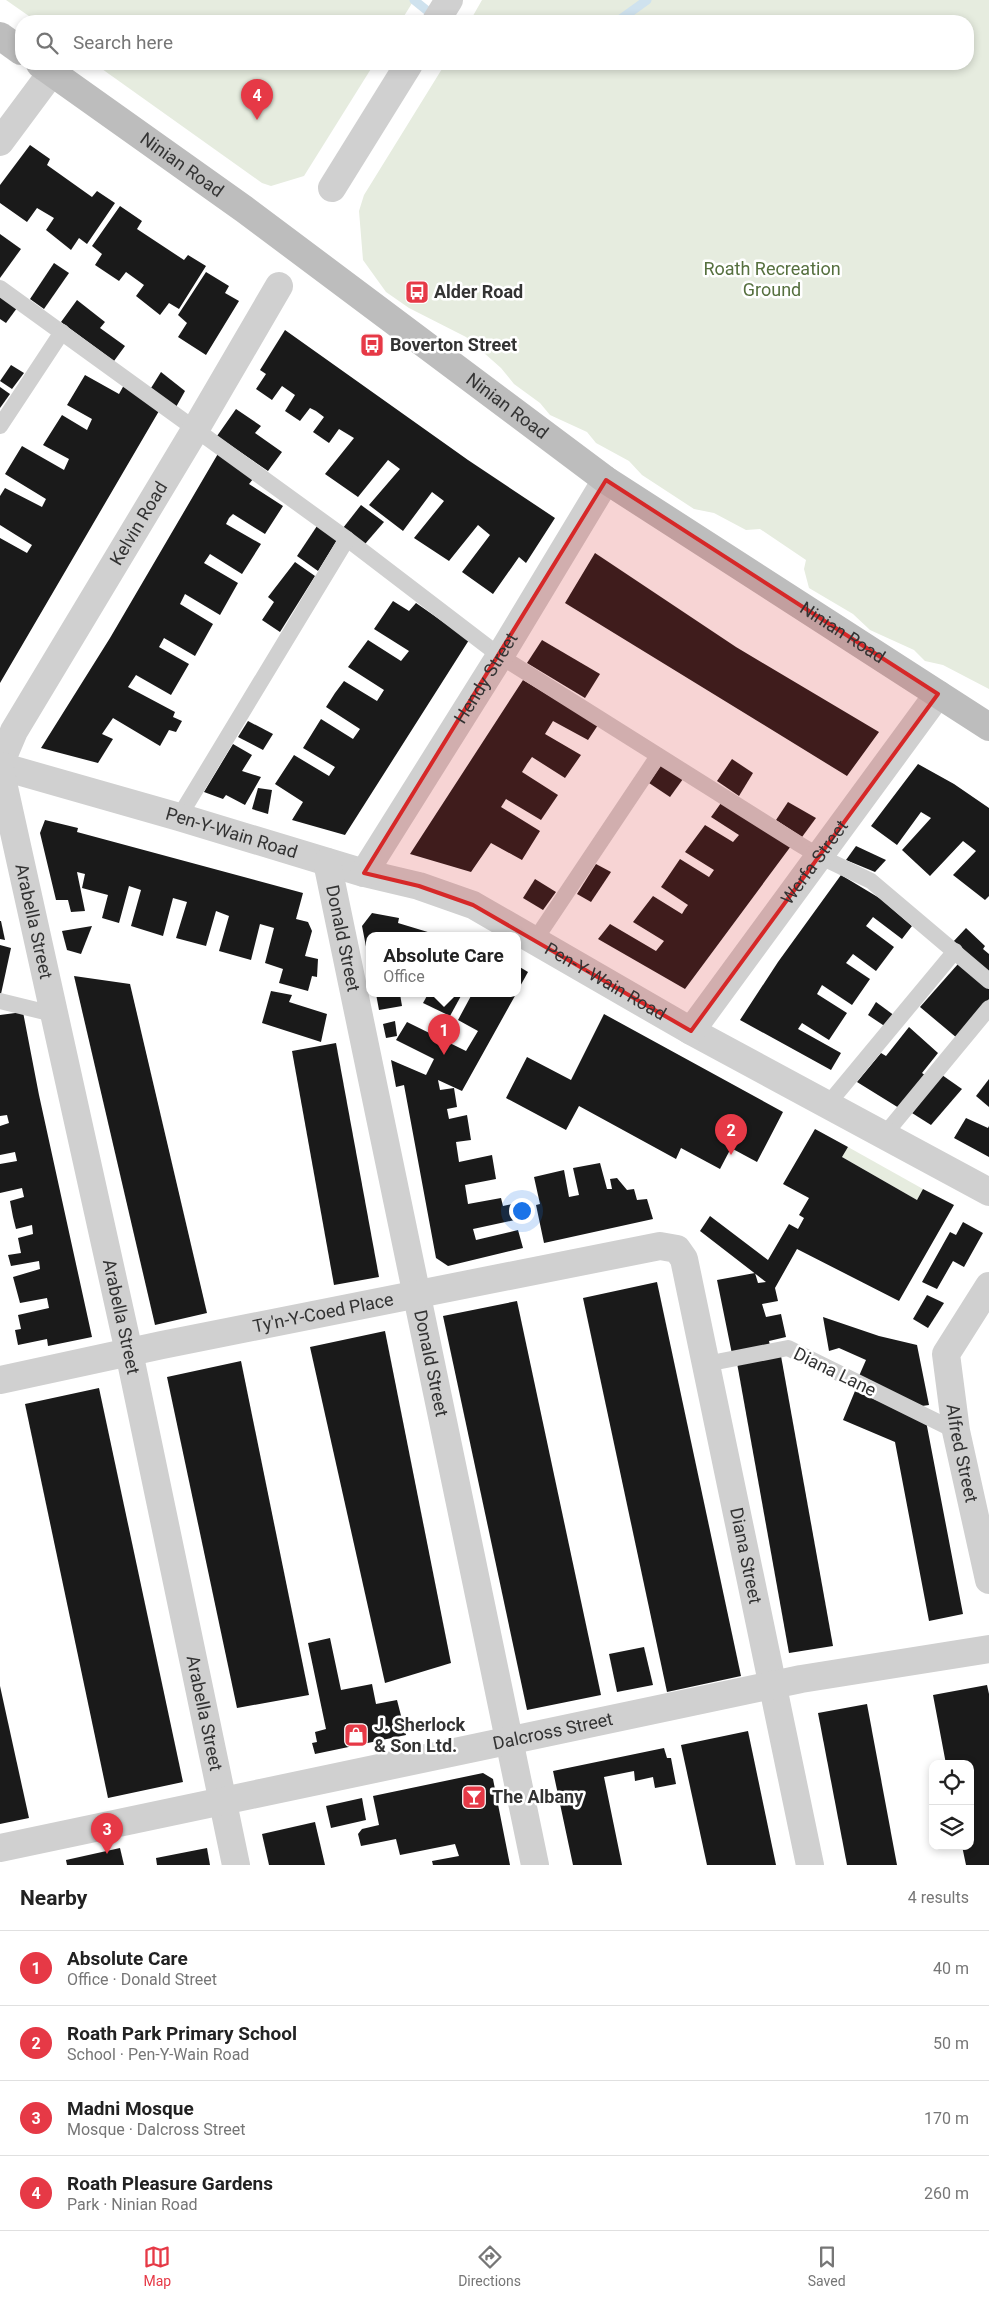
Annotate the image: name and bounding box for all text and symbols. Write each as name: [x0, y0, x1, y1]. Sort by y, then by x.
search box: [15, 15, 974, 70]
icon: search: [33, 29, 61, 57]
text: Search here: [73, 31, 173, 54]
pin: 4: [241, 79, 273, 120]
street label: Ninian Road: [136, 128, 228, 201]
park label: Roath Recreation Ground: [703, 258, 841, 300]
bus stop icon: Alder Road: [404, 279, 430, 305]
place label: Alder Road: [434, 281, 523, 302]
bus stop icon: Boverton Street: [359, 332, 385, 358]
place label: Boverton Street: [390, 334, 517, 355]
street label: Ninian Road: [462, 368, 553, 443]
street label: Kelvin Road: [105, 478, 172, 569]
street label: Ninian Road: [796, 597, 889, 667]
street label: Hendy Street: [449, 628, 522, 727]
street label: Pen-Y-Wain Road: [163, 803, 300, 862]
street label: Werfa Street: [776, 816, 852, 908]
street label: Arabella Street: [11, 862, 57, 981]
street label: Donald Street: [322, 883, 365, 994]
popup: [366, 932, 521, 997]
street label: Pen-Y-Wain Road: [541, 938, 670, 1024]
text: Absolute Care: [383, 944, 504, 967]
text: Office: [383, 967, 425, 986]
pin: 1: [428, 1014, 460, 1055]
pin: 2: [715, 1114, 747, 1155]
your location: [509, 1198, 535, 1224]
street label: Arabella Street: [99, 1257, 144, 1376]
street label: Ty'n-Y-Coed Place: [251, 1288, 395, 1337]
street label: Donald Street: [410, 1308, 453, 1419]
street label: Diana Lane: [791, 1343, 880, 1401]
street label: Alfred Street: [943, 1403, 983, 1504]
street label: Diana Street: [726, 1506, 766, 1606]
street label: Arabella Street: [183, 1653, 227, 1773]
street label: Dalcross Street: [491, 1708, 615, 1754]
place label: J. Sherlock & Son Ltd.: [374, 1714, 466, 1756]
shop icon: J. Sherlock & Son Ltd.: [343, 1722, 369, 1748]
map controls: [929, 1760, 974, 1850]
button: locate: [929, 1760, 974, 1805]
bar icon: The Albany: [461, 1784, 487, 1810]
place label: The Albany: [492, 1786, 584, 1807]
button: layers: [929, 1805, 974, 1850]
pin: 3: [91, 1813, 123, 1854]
text: Nearby: [20, 1886, 87, 1910]
text: 4 results: [908, 1888, 969, 1907]
text: Absolute Care: [67, 1947, 188, 1970]
text: 1: [31, 1959, 41, 1978]
text: 40 m: [933, 1959, 969, 1978]
text: Office · Donald Street: [67, 1970, 217, 1989]
text: Roath Park Primary School: [67, 2022, 297, 2045]
text: 2: [31, 2034, 41, 2053]
text: 50 m: [933, 2034, 969, 2053]
text: School · Pen-Y-Wain Road: [67, 2045, 249, 2064]
text: Madni Mosque: [67, 2097, 194, 2120]
text: 3: [31, 2109, 41, 2128]
text: 170 m: [924, 2109, 969, 2128]
text: Mosque · Dalcross Street: [67, 2120, 245, 2139]
text: Roath Pleasure Gardens: [67, 2172, 273, 2195]
text: 4: [31, 2184, 41, 2203]
text: 260 m: [924, 2184, 969, 2203]
text: Park · Ninian Road: [67, 2195, 198, 2214]
tab: Map: [143, 2243, 171, 2289]
tab: Directions: [458, 2243, 521, 2289]
tab: Saved: [808, 2243, 846, 2289]

